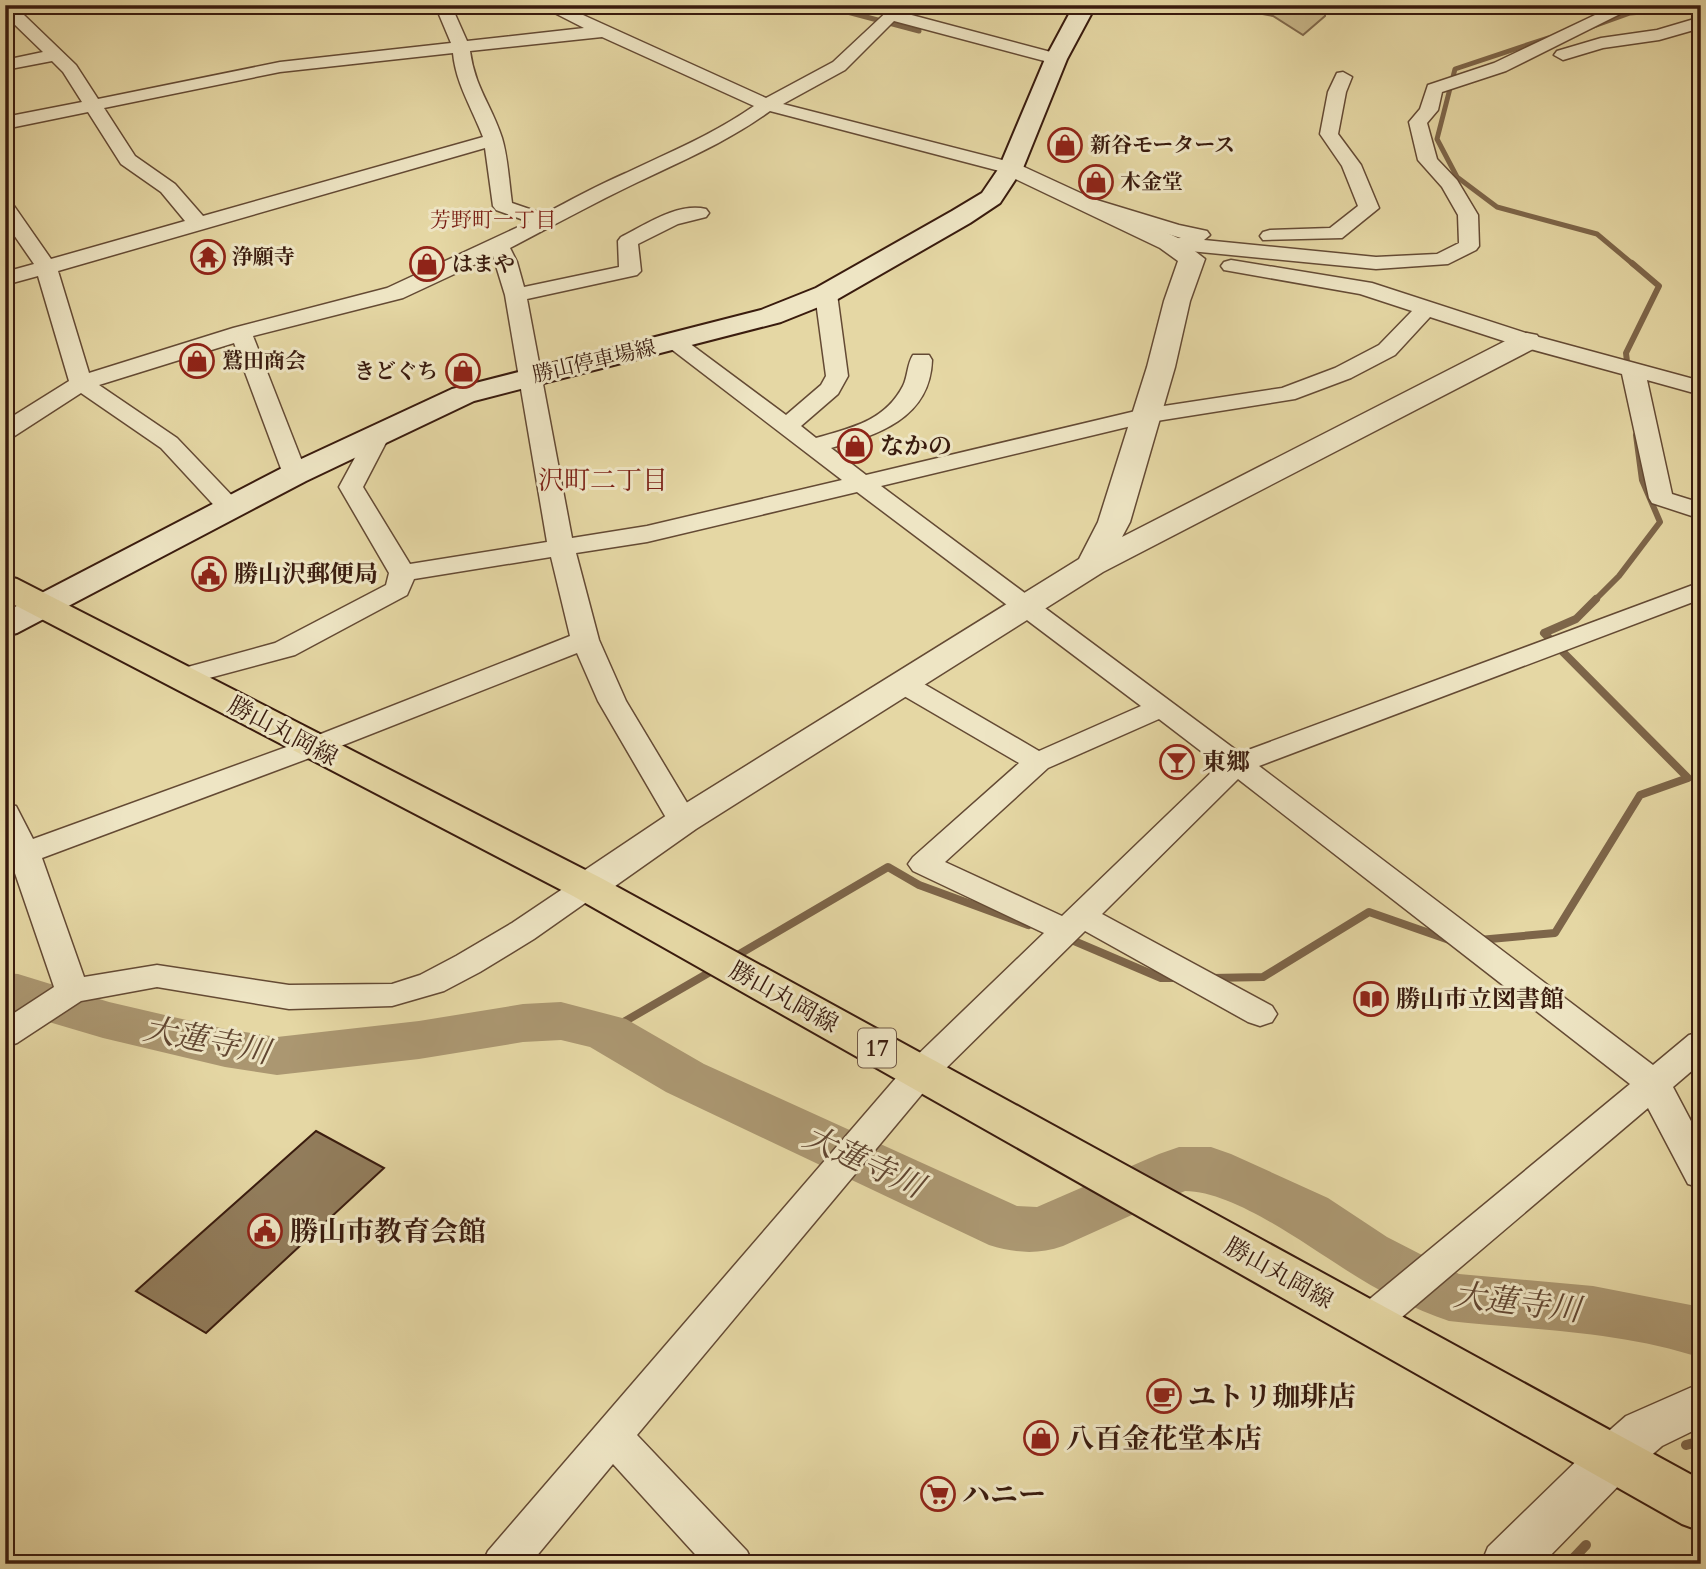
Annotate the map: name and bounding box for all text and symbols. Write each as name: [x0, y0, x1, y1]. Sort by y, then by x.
shop icon: 新谷モータース: [1046, 126, 1084, 164]
place label: 新谷モータース: [1090, 131, 1235, 160]
shop icon: 木金堂: [1077, 163, 1115, 201]
place label: 木金堂: [1120, 168, 1183, 197]
district label: 芳野町一丁目: [430, 206, 556, 235]
temple icon: 浄願寺: [189, 238, 227, 276]
place label: 浄願寺: [232, 243, 295, 272]
shop icon: はまや: [408, 245, 446, 283]
place label: はまや: [452, 250, 515, 279]
street label: 勝山停車場線: [529, 333, 659, 390]
shop icon: 鷲田商会: [178, 342, 216, 380]
place label: 鷲田商会: [222, 347, 306, 376]
shop icon: きどぐち: [444, 352, 482, 390]
place label: きどぐち: [354, 357, 438, 386]
shop icon: なかの: [836, 427, 874, 465]
place label: なかの: [880, 430, 952, 463]
district label: 沢町二丁目: [538, 463, 668, 498]
public building icon: 勝山沢郵便局: [190, 555, 228, 593]
place label: 勝山沢郵便局: [234, 558, 378, 591]
street label: 勝山丸岡線: [222, 689, 343, 774]
bar icon: 東郷: [1158, 743, 1196, 781]
place label: 東郷: [1202, 746, 1250, 779]
street label: 勝山丸岡線: [723, 954, 844, 1041]
library icon: 勝山市立図書館: [1352, 980, 1390, 1018]
place label: 勝山市立図書館: [1396, 983, 1564, 1016]
water label: 大蓮寺川: [140, 1007, 277, 1075]
road number: 17: [858, 1028, 896, 1068]
water label: 大蓮寺川: [796, 1115, 934, 1210]
public building icon: 勝山市教育会館: [246, 1212, 284, 1250]
place label: 勝山市教育会館: [290, 1213, 486, 1251]
street label: 勝山丸岡線: [1218, 1230, 1339, 1317]
water label: 大蓮寺川: [1451, 1273, 1586, 1333]
cafe icon: ユトリ珈琲店: [1145, 1377, 1183, 1415]
place label: ユトリ珈琲店: [1188, 1378, 1356, 1416]
shop icon: 八百金花堂本店: [1022, 1419, 1060, 1457]
place label: 八百金花堂本店: [1066, 1420, 1262, 1458]
supermarket icon: ハニー: [919, 1475, 957, 1513]
place label: ハニー: [962, 1476, 1046, 1514]

